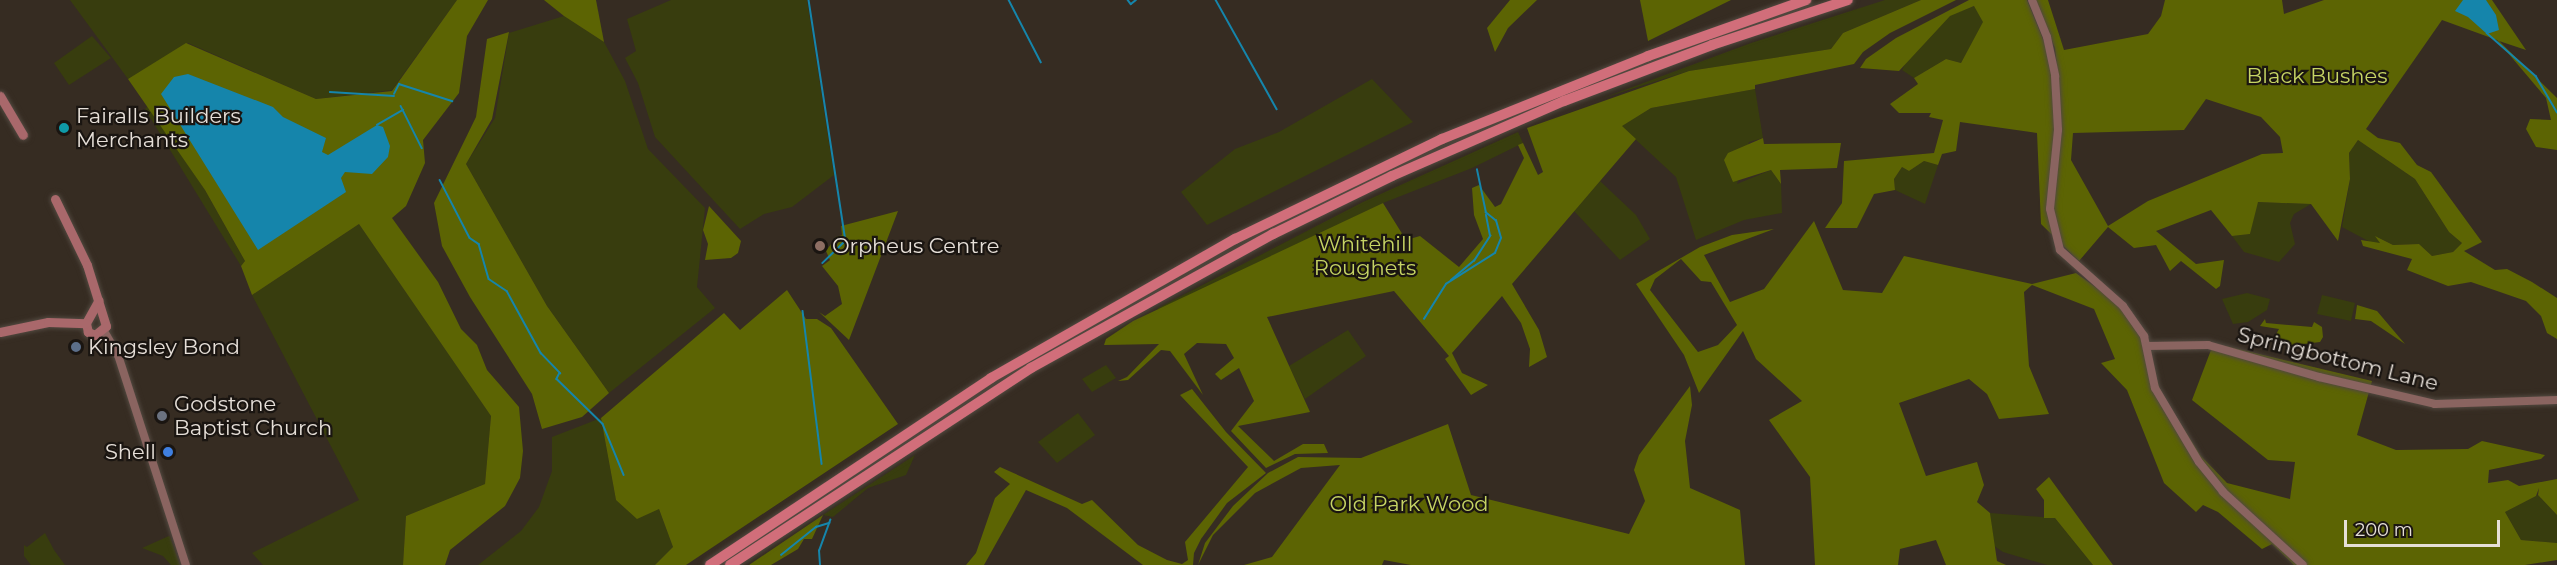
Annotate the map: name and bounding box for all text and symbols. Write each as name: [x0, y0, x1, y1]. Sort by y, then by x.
park label: Black Bushes: [2247, 63, 2387, 89]
place label: Fairalls Builders Merchants: [76, 103, 241, 153]
marker: Fairalls Builders Merchants: [57, 121, 71, 135]
park label: Whitehill Roughets: [1314, 231, 1416, 281]
place label: Orpheus Centre: [832, 233, 1000, 259]
marker: Orpheus Centre: [813, 239, 827, 253]
street label: Springbottom Lane: [2235, 322, 2441, 396]
place label: Kingsley Bond: [88, 334, 240, 360]
marker: Kingsley Bond: [69, 340, 83, 354]
place label: Godstone Baptist Church: [174, 391, 332, 441]
marker: Godstone Baptist Church: [155, 409, 169, 423]
place label: Shell: [105, 439, 156, 465]
marker: Shell: [161, 445, 175, 459]
park label: Old Park Wood: [1329, 491, 1489, 517]
scale bar: [2347, 508, 2503, 546]
text: 200 m: [2355, 519, 2413, 541]

